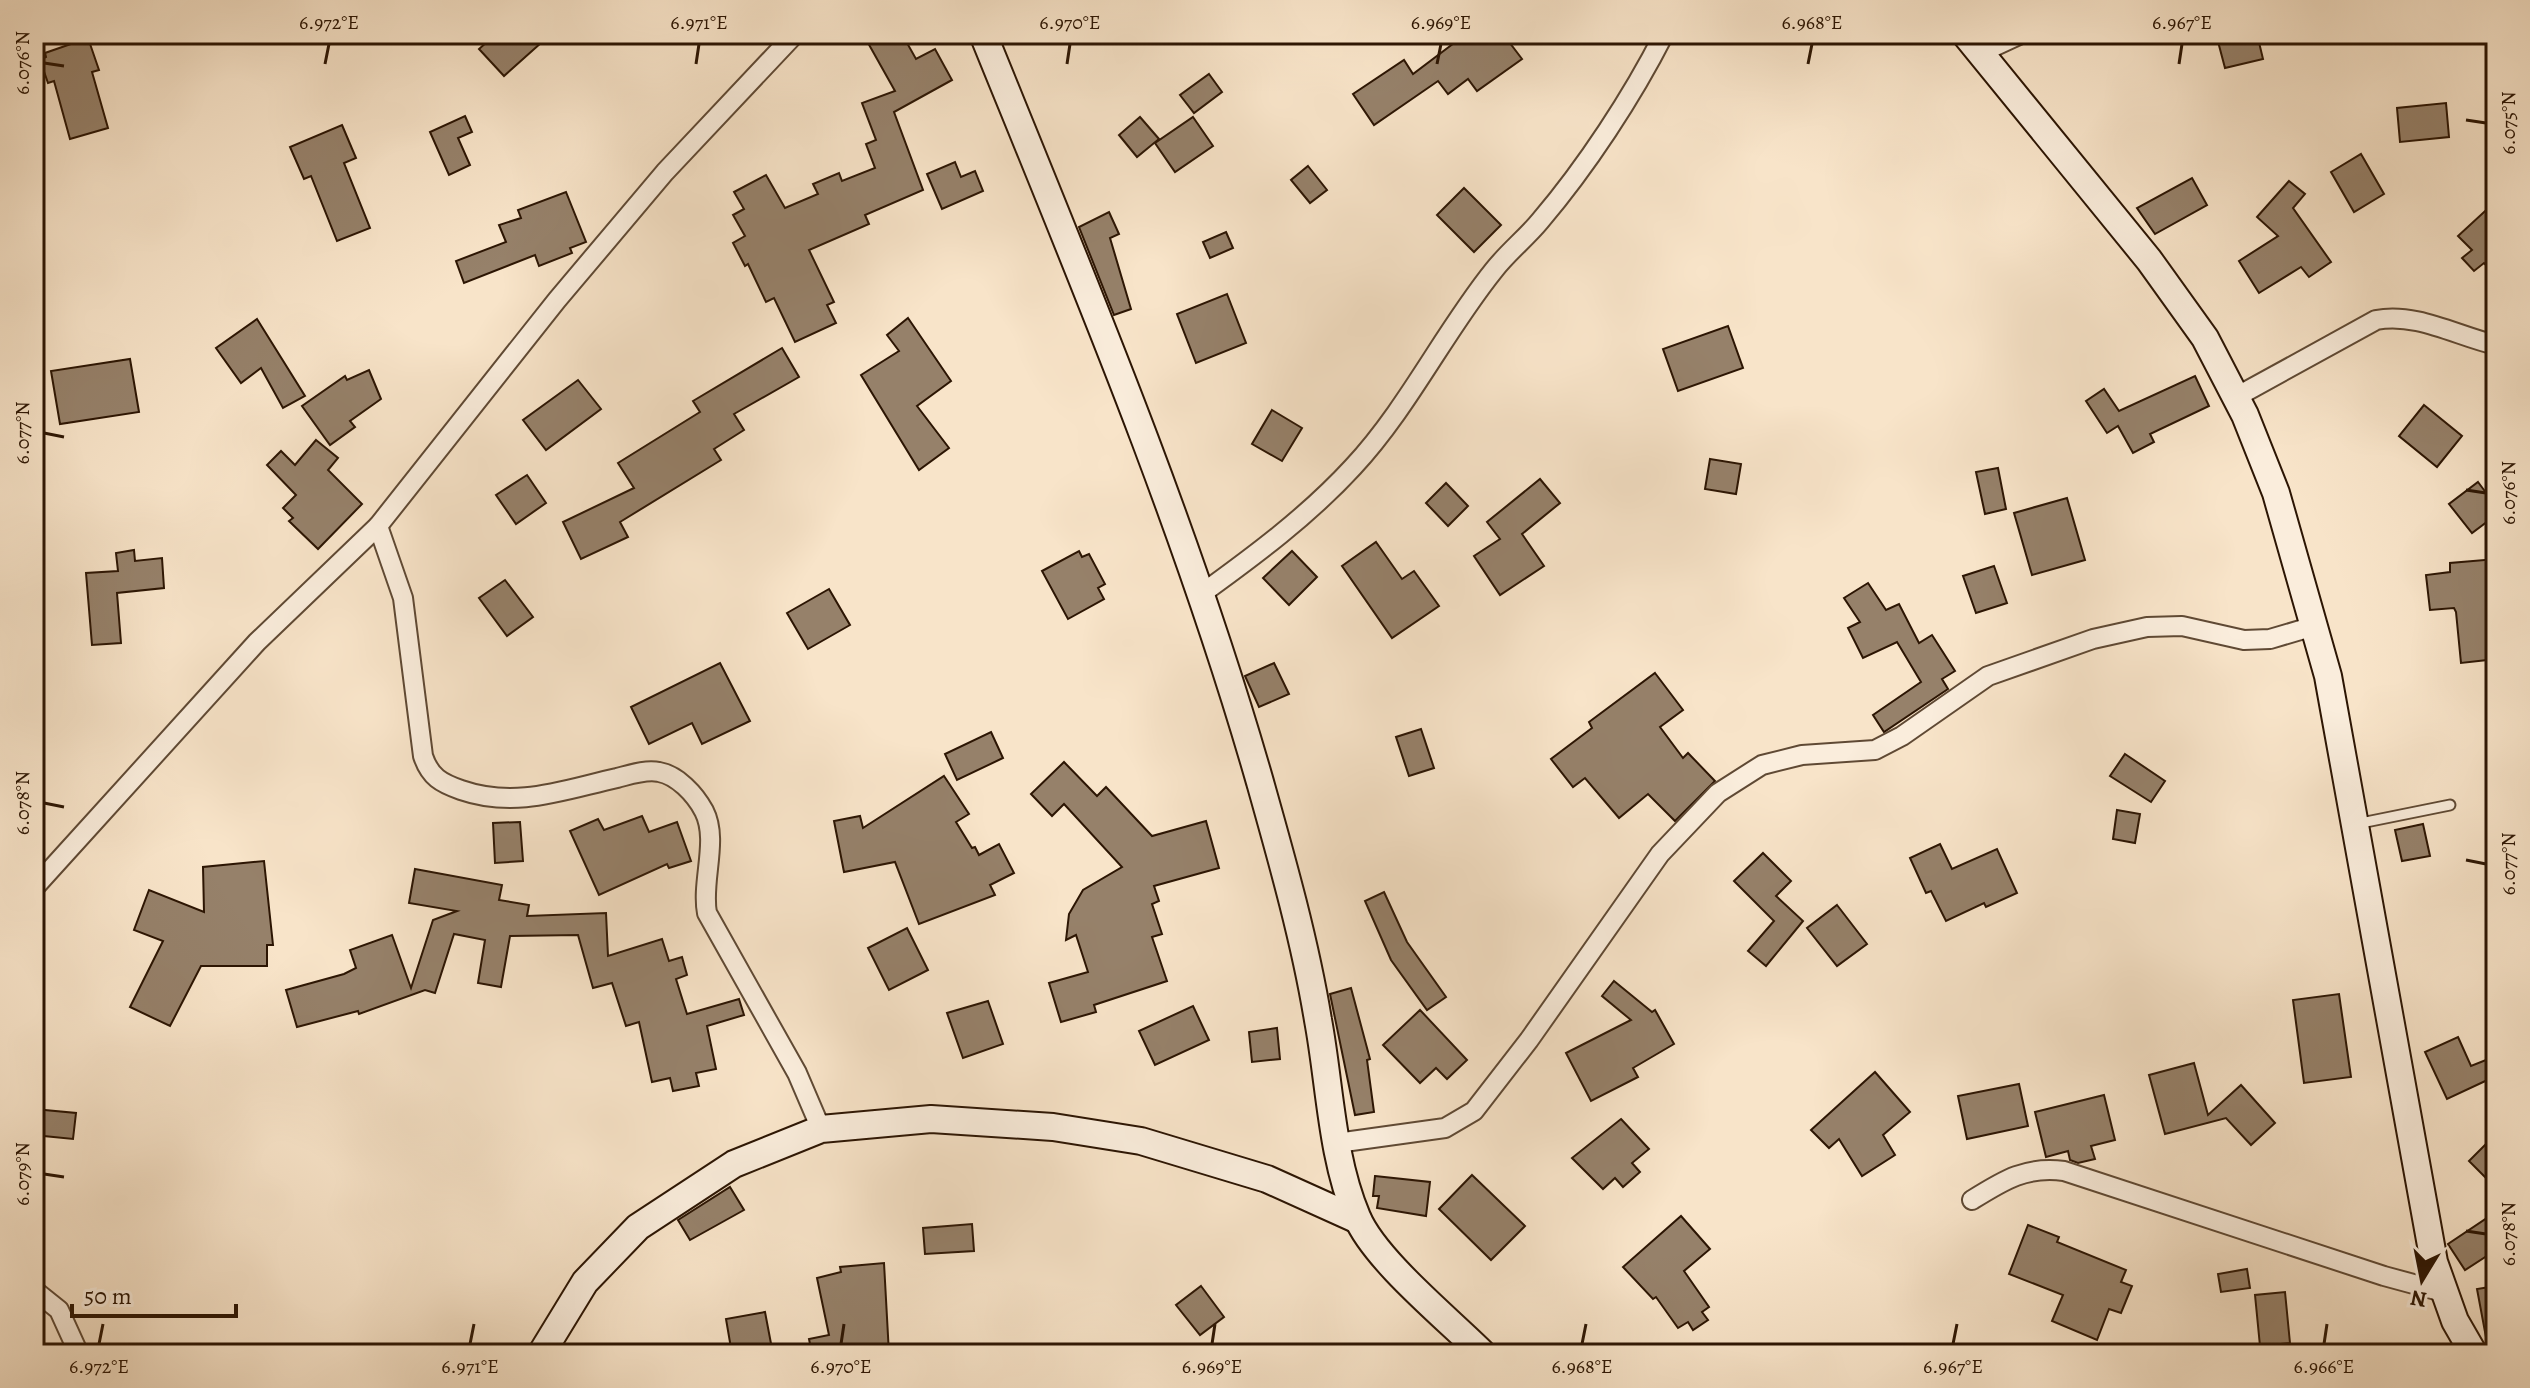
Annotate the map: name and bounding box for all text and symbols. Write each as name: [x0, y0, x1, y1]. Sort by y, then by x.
text: 6.972°E: [299, 9, 359, 36]
text: 6.971°E: [670, 9, 728, 36]
text: 6.970°E: [1039, 9, 1101, 36]
text: 6.969°E: [1411, 9, 1471, 36]
text: 6.968°E: [1781, 9, 1843, 36]
text: 6.967°E: [2152, 9, 2212, 36]
text: 6.076°N: [9, 31, 36, 95]
text: 6.075°N: [2495, 91, 2522, 155]
text: 6.077°N: [9, 401, 36, 465]
text: 6.076°N: [2495, 461, 2522, 525]
text: 6.078°N: [9, 771, 36, 835]
text: 6.077°N: [2495, 832, 2522, 896]
text: 6.079°N: [9, 1142, 36, 1206]
text: 6.078°N: [2495, 1202, 2522, 1266]
north arrow: [2382, 1240, 2462, 1320]
scale bar: [72, 1268, 236, 1318]
text: 50 m: [84, 1280, 132, 1312]
text: N: [2408, 1283, 2429, 1315]
text: 6.972°E: [69, 1353, 129, 1380]
text: 6.971°E: [441, 1353, 499, 1380]
text: 6.970°E: [810, 1353, 872, 1380]
text: 6.969°E: [1182, 1353, 1242, 1380]
text: 6.968°E: [1551, 1353, 1613, 1380]
text: 6.967°E: [1923, 1353, 1983, 1380]
text: 6.966°E: [2294, 1353, 2354, 1380]

